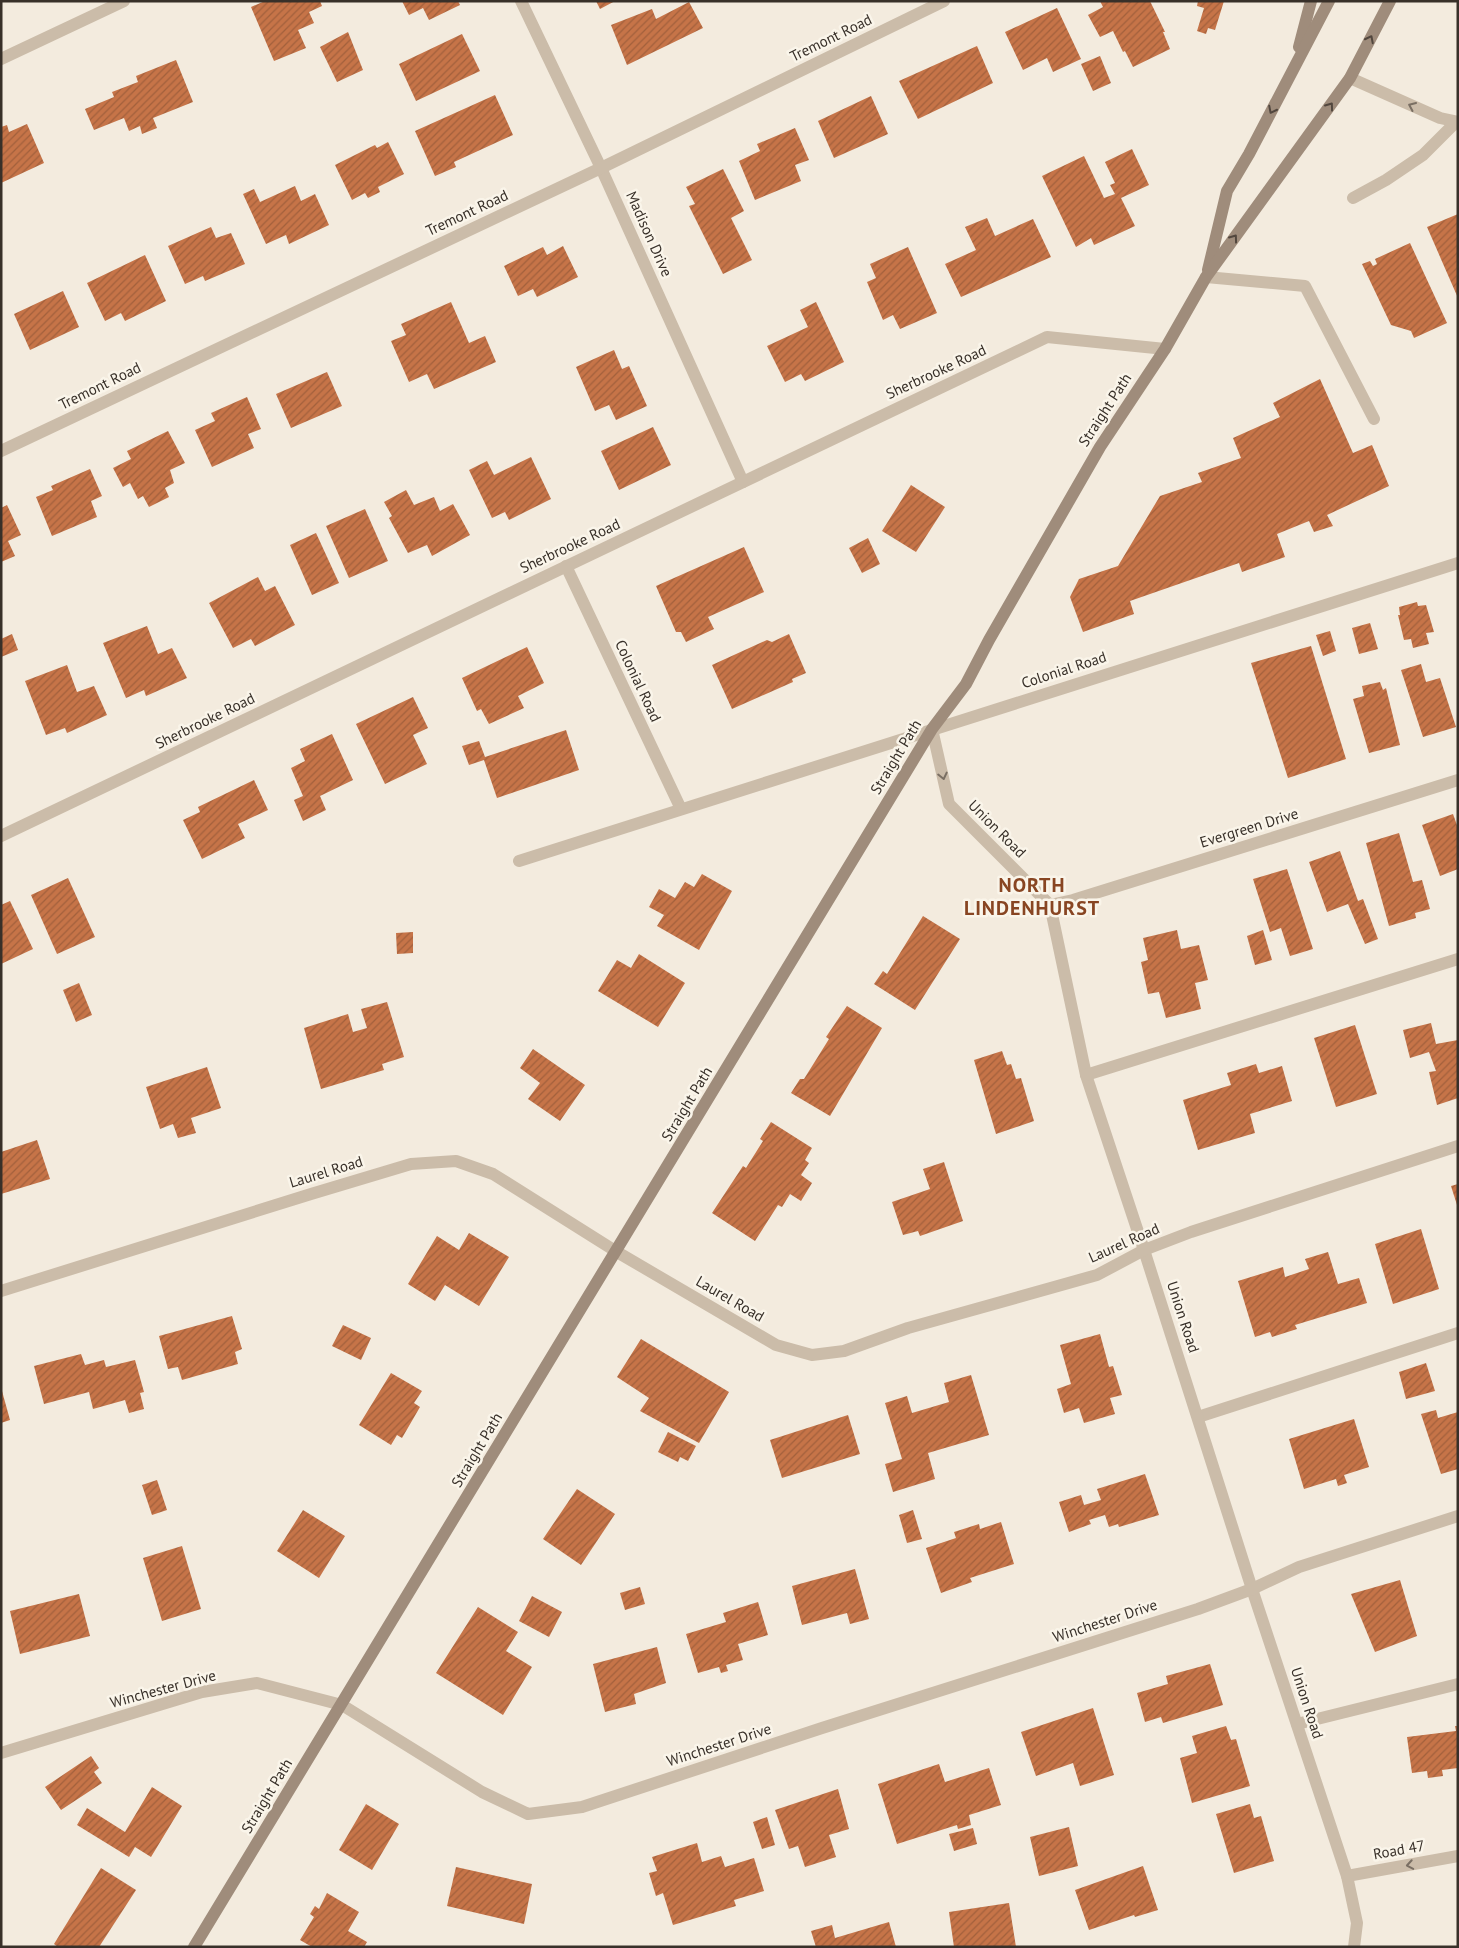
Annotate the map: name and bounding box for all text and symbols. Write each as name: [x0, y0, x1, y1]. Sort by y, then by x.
street label: Tremont Road: [787, 10, 875, 66]
one-way arrow: [1364, 36, 1374, 45]
one-way arrow: [1408, 101, 1417, 112]
one-way arrow: [1324, 102, 1333, 112]
one-way arrow: [1268, 105, 1278, 114]
street label: Tremont Road: [423, 185, 511, 240]
street label: Madison Drive: [622, 188, 677, 279]
one-way arrow: [1229, 235, 1237, 244]
street label: Sherbrooke Road: [883, 340, 989, 403]
street label: Tremont Road: [56, 358, 144, 414]
street label: Straight Path: [1074, 370, 1135, 450]
street label: Sherbrooke Road: [517, 514, 623, 577]
street label: Colonial Road: [611, 637, 666, 725]
street label: Colonial Road: [1019, 647, 1109, 692]
street label: Sherbrooke Road: [152, 688, 258, 753]
street label: Straight Path: [866, 716, 925, 797]
one-way arrow: [937, 772, 948, 781]
street label: Union Road: [964, 796, 1030, 862]
street label: Evergreen Drive: [1197, 804, 1300, 852]
district label: NORTH LINDENHURST: [964, 872, 1100, 921]
street label: Straight Path: [657, 1063, 716, 1144]
street label: Laurel Road: [287, 1151, 365, 1192]
street label: Laurel Road: [1085, 1218, 1162, 1267]
street label: Laurel Road: [693, 1271, 768, 1326]
street label: Union Road: [1163, 1279, 1204, 1355]
street label: Straight Path: [447, 1409, 506, 1490]
street label: Winchester Drive: [1050, 1595, 1160, 1646]
street label: Winchester Drive: [108, 1665, 218, 1712]
street label: Union Road: [1287, 1665, 1328, 1741]
street label: Winchester Drive: [664, 1719, 774, 1770]
street label: Straight Path: [237, 1755, 296, 1836]
street label: Road 47: [1372, 1836, 1426, 1863]
one-way arrow: [1405, 1859, 1414, 1870]

